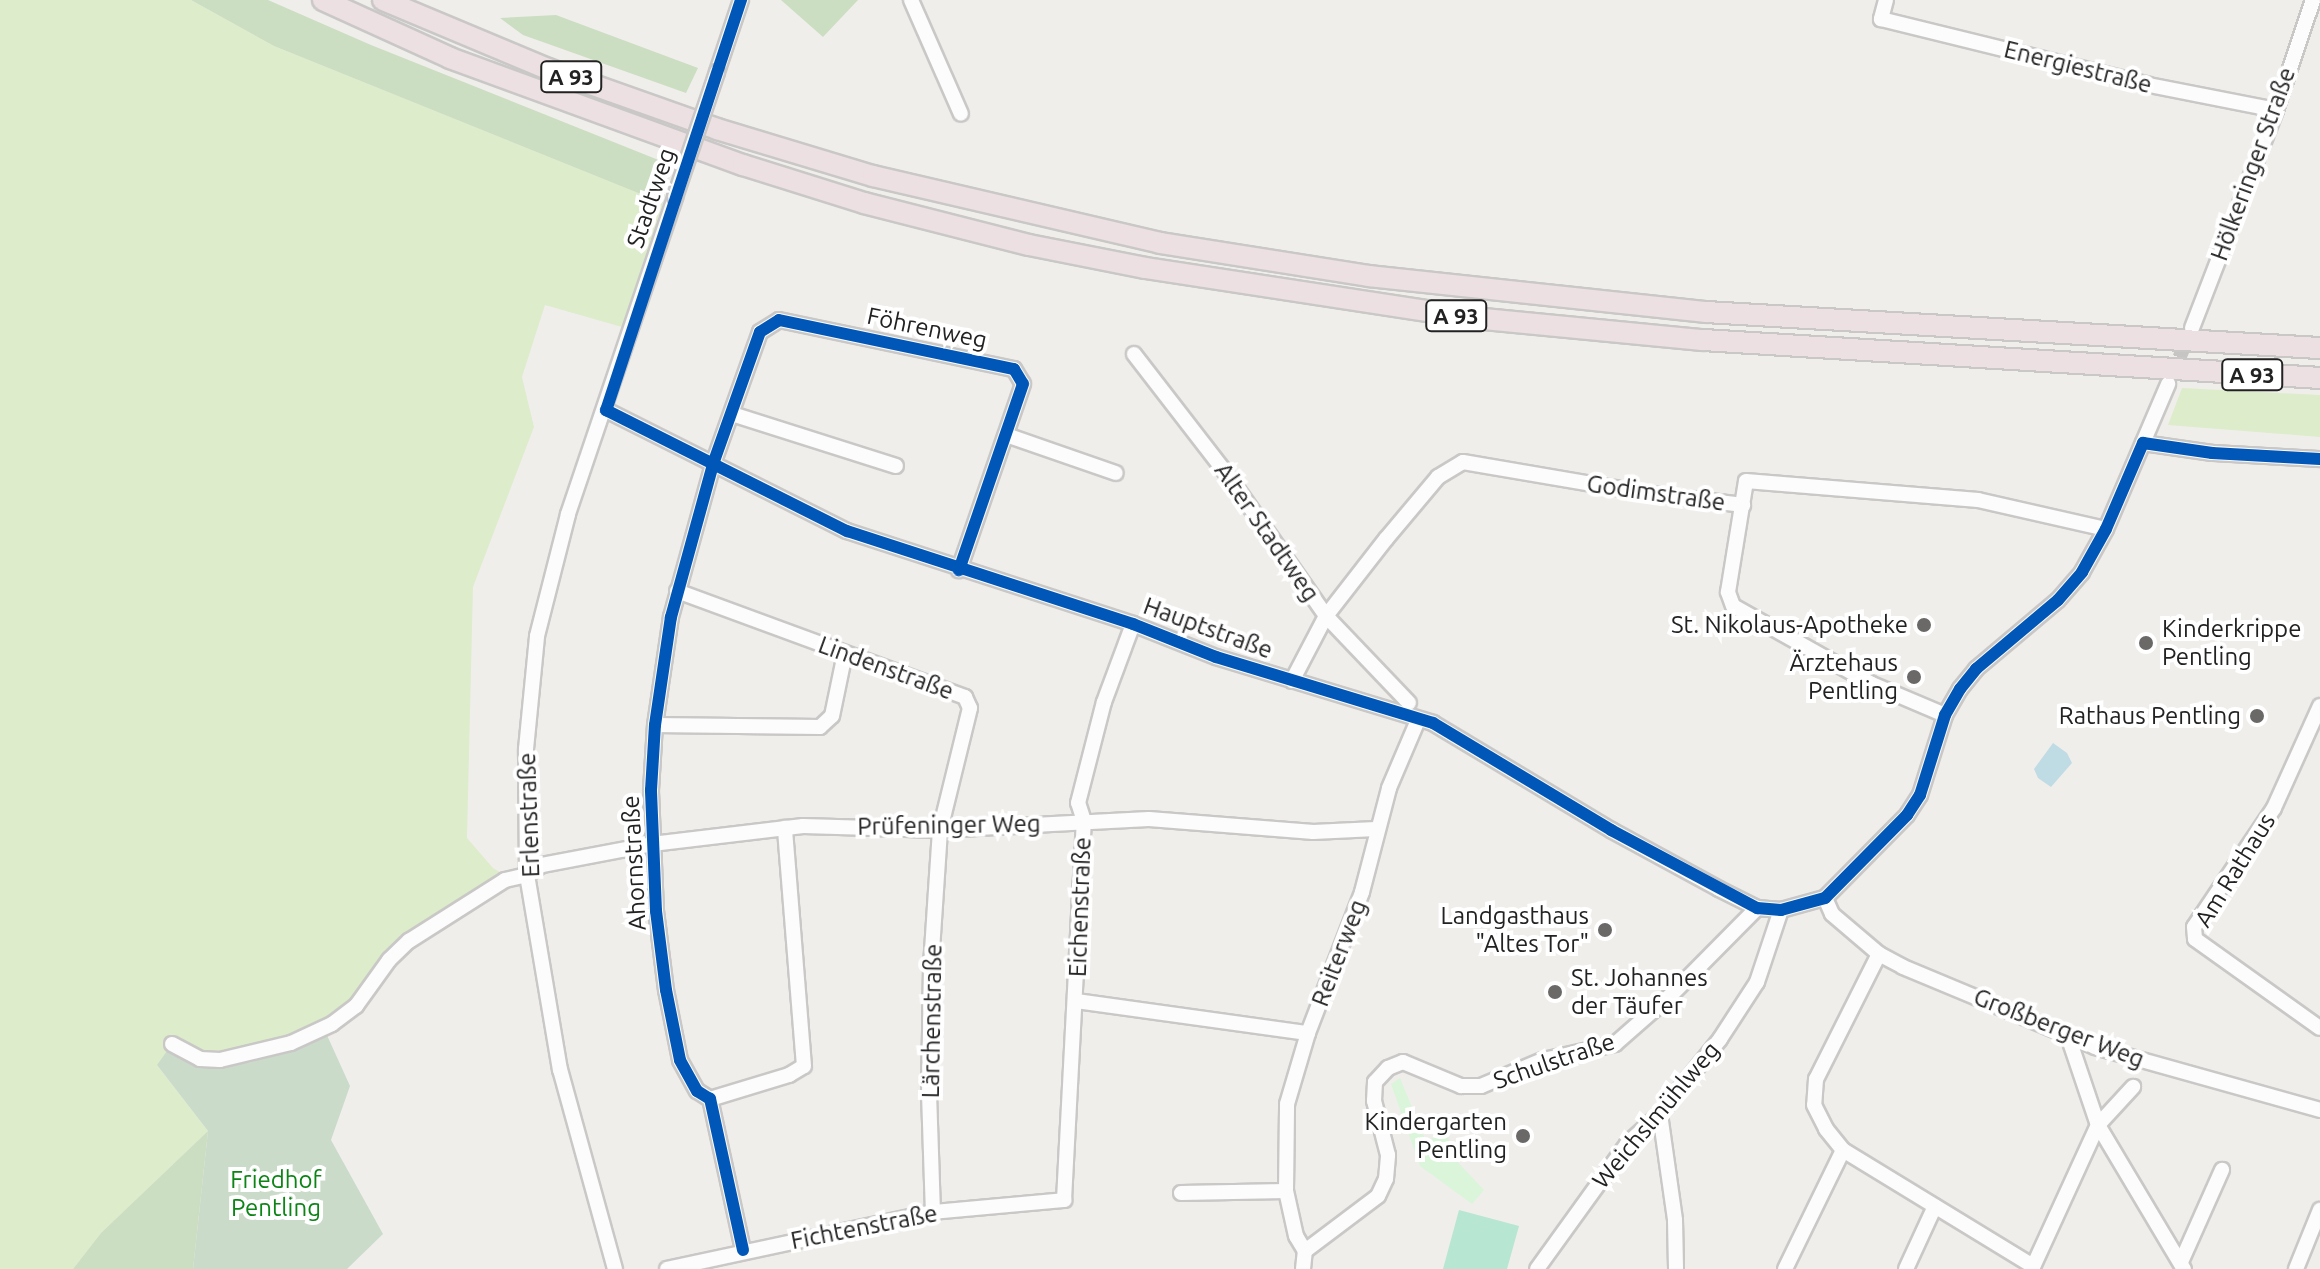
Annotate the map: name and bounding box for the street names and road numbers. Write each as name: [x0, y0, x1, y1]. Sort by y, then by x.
street label: Energiestraße: [2001, 35, 2155, 99]
road number: A 93: [539, 59, 603, 95]
street label: Hölkeringer Straße: [2205, 63, 2301, 265]
street label: Stadtweg: [621, 144, 681, 252]
road number: A 93: [1424, 298, 1488, 334]
street label: Föhrenweg: [864, 301, 990, 355]
road number: A 93: [2220, 357, 2284, 393]
street label: Alter Stadtweg: [1209, 457, 1325, 607]
street label: Godimstraße: [1585, 469, 1727, 517]
street label: Hauptstraße: [1140, 591, 1276, 665]
street label: Lindenstraße: [814, 630, 958, 706]
street label: Erlenstraße: [512, 752, 546, 878]
street label: Ahornstraße: [616, 795, 652, 931]
street label: Am Rathaus: [2189, 808, 2281, 932]
street label: Prüfeninger Weg: [857, 809, 1041, 841]
street label: Eichenstraße: [1063, 836, 1097, 978]
street label: Reiterweg: [1306, 896, 1372, 1010]
street label: Lärchenstraße: [916, 944, 948, 1098]
street label: Großberger Weg: [1970, 982, 2148, 1074]
street label: Schulstraße: [1490, 1027, 1618, 1095]
street label: Weichslmühlweg: [1586, 1036, 1726, 1194]
street label: Fichtenstraße: [788, 1199, 940, 1255]

